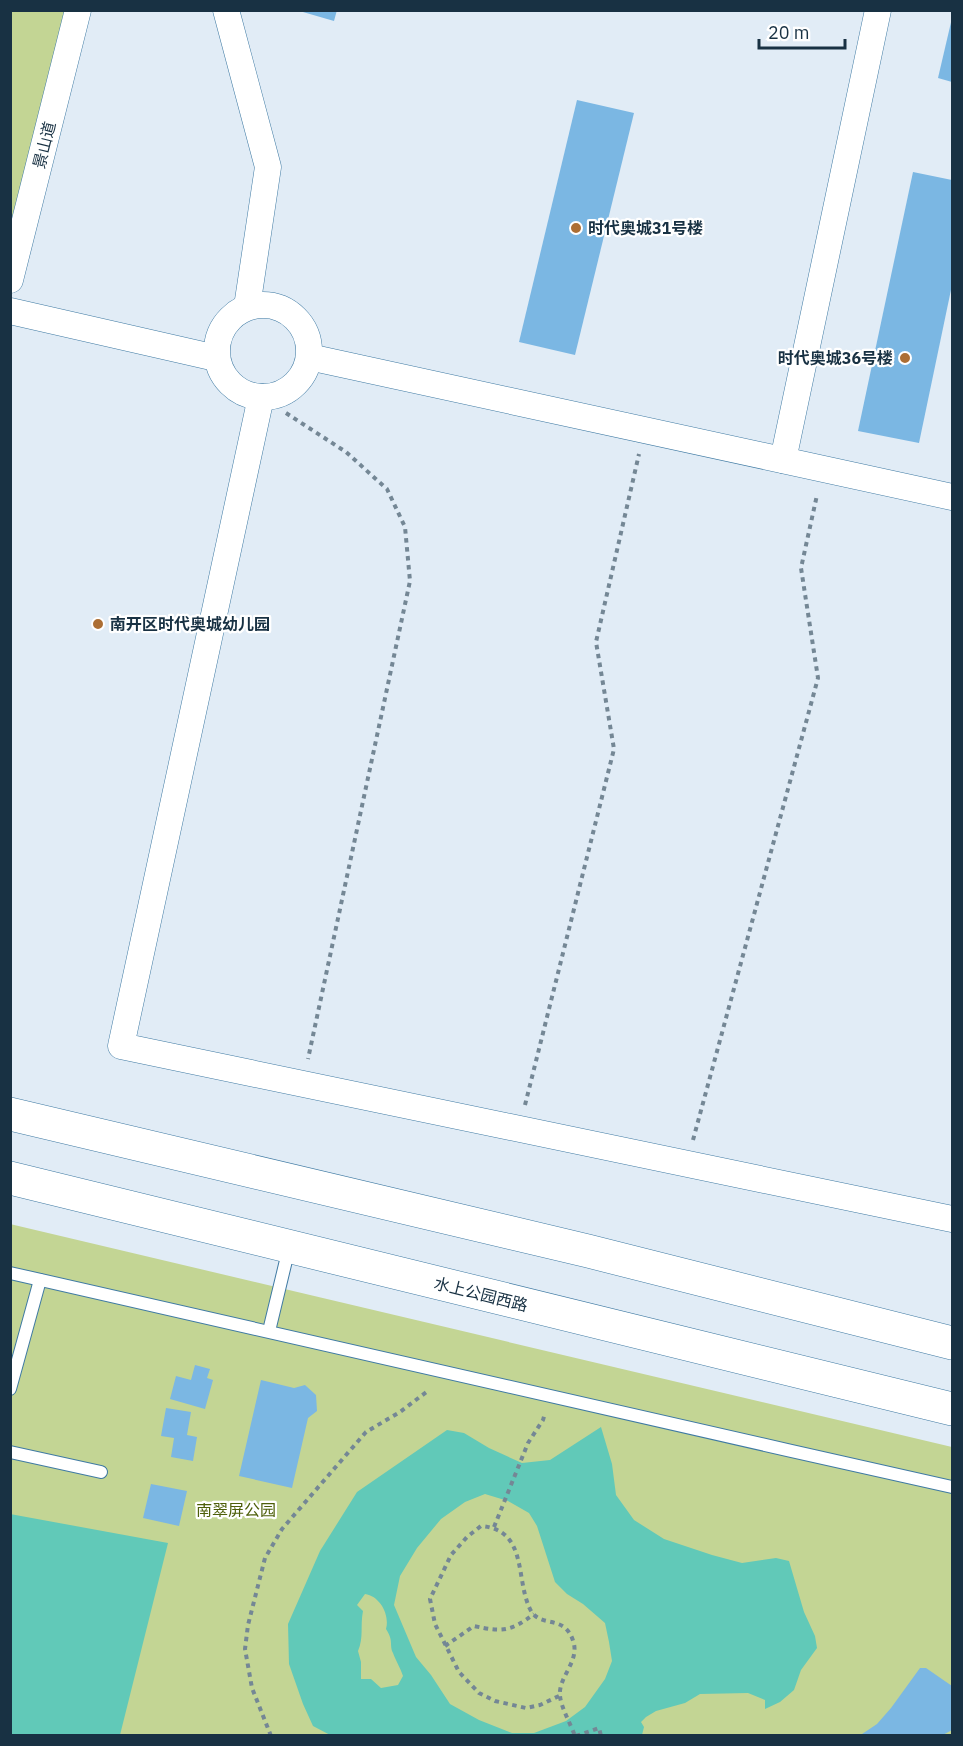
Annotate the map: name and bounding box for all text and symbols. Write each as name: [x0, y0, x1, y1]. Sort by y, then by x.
scale bar: [759, 12, 844, 50]
text: 20 m: [768, 21, 810, 44]
street label: 景山道: [28, 119, 60, 171]
place label: 时代奥城31号楼: [588, 218, 703, 238]
marker: 时代奥城31号楼: [569, 221, 583, 235]
place label: 时代奥城36号楼: [778, 348, 893, 368]
marker: 时代奥城36号楼: [898, 351, 912, 365]
place label: 南开区时代奥城幼儿园: [110, 614, 270, 634]
marker: 南开区时代奥城幼儿园: [91, 617, 105, 631]
street label: 水上公园西路: [432, 1273, 530, 1315]
park label: 南翠屏公园: [196, 1500, 276, 1520]

